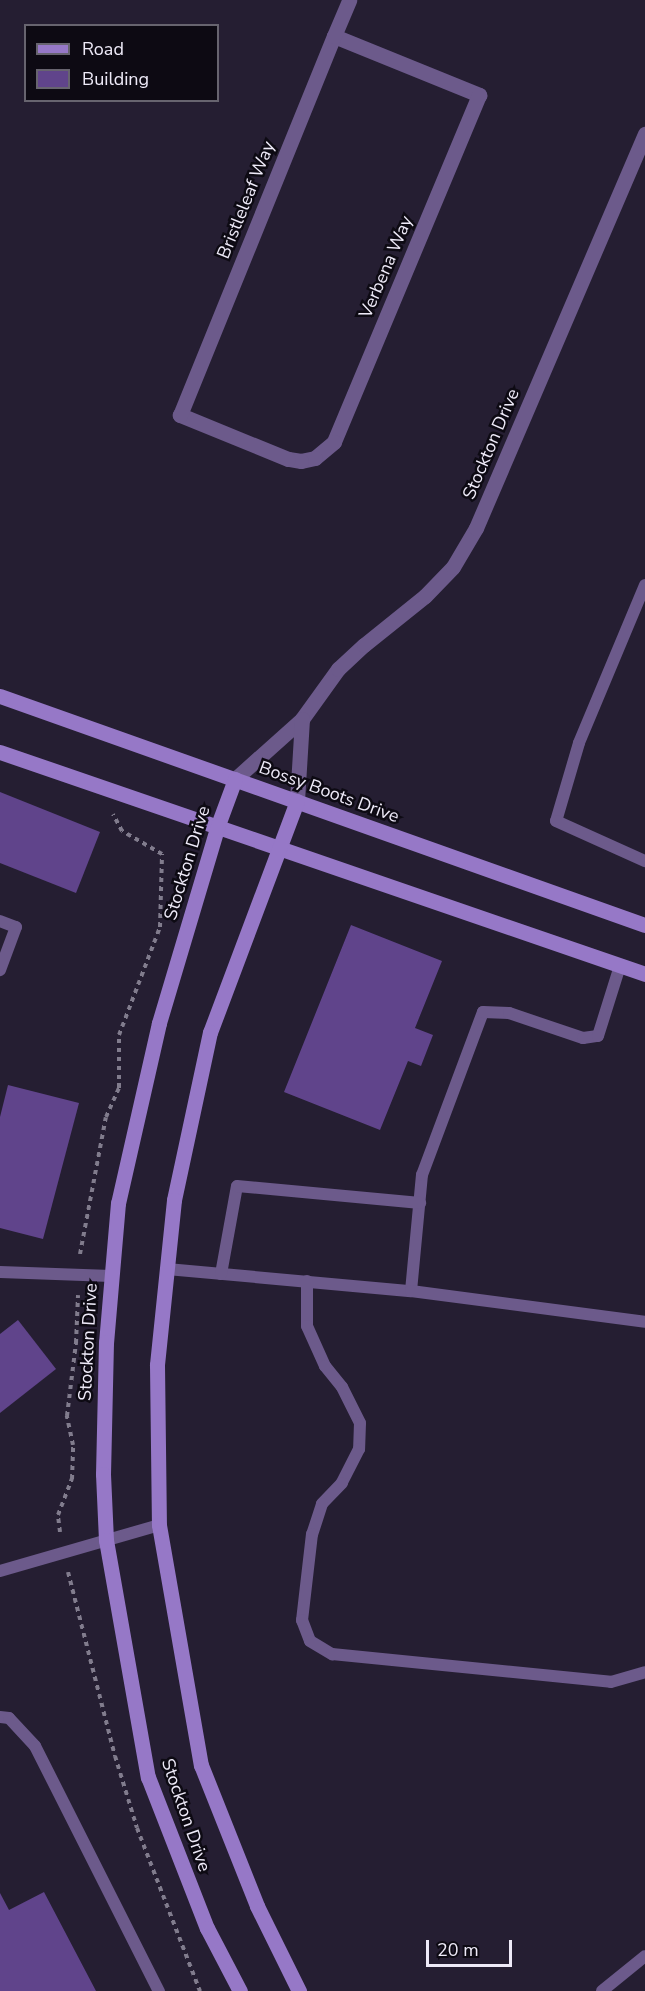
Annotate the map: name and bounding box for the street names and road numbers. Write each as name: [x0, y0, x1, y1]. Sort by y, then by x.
street label: Bristleleaf Way: [213, 138, 279, 262]
street label: Verbena Way: [355, 212, 417, 322]
street label: Stockton Drive: [458, 385, 524, 503]
street label: Bossy Boots Drive: [256, 757, 402, 827]
street label: Stockton Drive: [159, 803, 215, 923]
street label: Stockton Drive: [74, 1282, 102, 1402]
street label: Stockton Drive: [157, 1756, 215, 1874]

